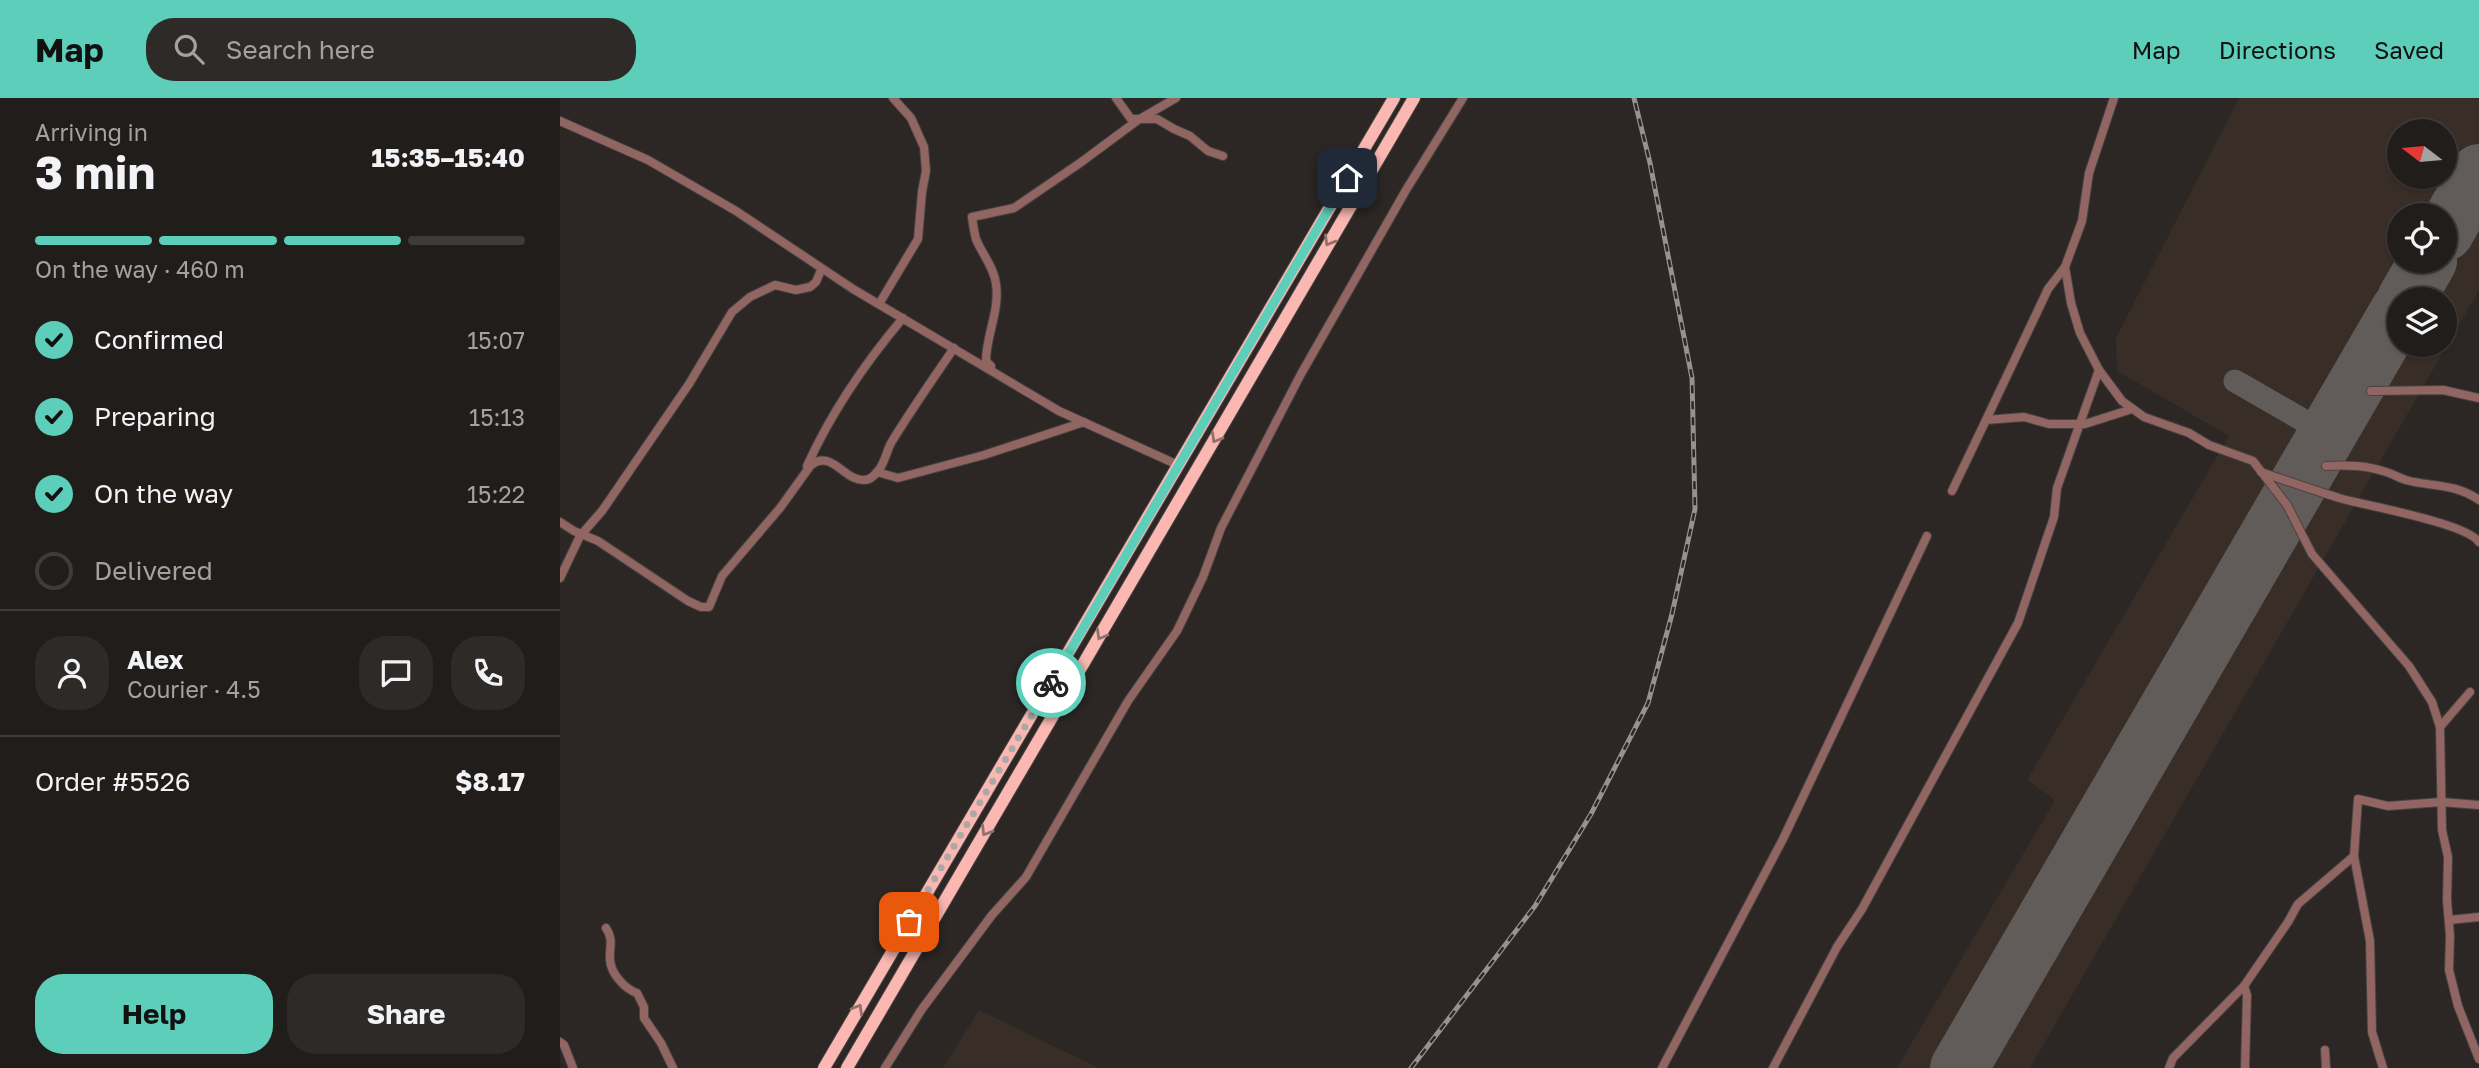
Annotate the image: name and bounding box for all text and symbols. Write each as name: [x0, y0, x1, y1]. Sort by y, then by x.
search box: [146, 18, 636, 81]
text: Map: [35, 30, 104, 69]
icon: search: [170, 30, 208, 68]
text: Search here: [226, 34, 375, 65]
text: Map: [2132, 35, 2181, 64]
text: Directions: [2219, 35, 2336, 64]
text: Saved: [2374, 35, 2444, 64]
text: Arriving in: [35, 118, 148, 146]
north arrow: [2387, 119, 2457, 189]
map controls: [2387, 119, 2457, 357]
text: 15:35–15:40: [371, 142, 525, 173]
text: 3 min: [35, 144, 155, 199]
pin: [1317, 148, 1377, 208]
icon: home: [1328, 159, 1366, 197]
button: locate: [2387, 203, 2457, 273]
one-way arrow: [1325, 234, 1338, 247]
text: On the way · 460 m: [35, 255, 245, 283]
button: layers: [2387, 287, 2457, 357]
icon: check: [35, 321, 73, 359]
text: Confirmed: [94, 324, 224, 355]
text: 15:07: [467, 326, 525, 354]
icon: check: [35, 398, 73, 436]
text: Preparing: [94, 401, 216, 432]
text: 15:13: [469, 403, 525, 431]
one-way arrow: [1211, 431, 1224, 444]
icon: check: [35, 475, 73, 513]
text: On the way: [94, 478, 233, 509]
text: 15:22: [467, 480, 525, 508]
text: Delivered: [94, 555, 213, 586]
one-way arrow: [1097, 627, 1110, 640]
button: person: [35, 636, 109, 710]
button: chat: [359, 636, 433, 710]
button: phone: [451, 636, 525, 710]
text: Alex: [127, 644, 184, 675]
courier: [1016, 648, 1086, 718]
icon: bike: [1032, 664, 1070, 702]
text: Courier · 4.5: [127, 675, 260, 703]
text: Order #5526: [35, 766, 190, 797]
text: $8.17: [455, 766, 525, 797]
one-way arrow: [981, 823, 994, 836]
pin: [879, 892, 939, 952]
icon: bag: [890, 903, 928, 941]
button: Help: [35, 974, 273, 1054]
button: Share: [287, 974, 525, 1054]
one-way arrow: [850, 1003, 863, 1016]

